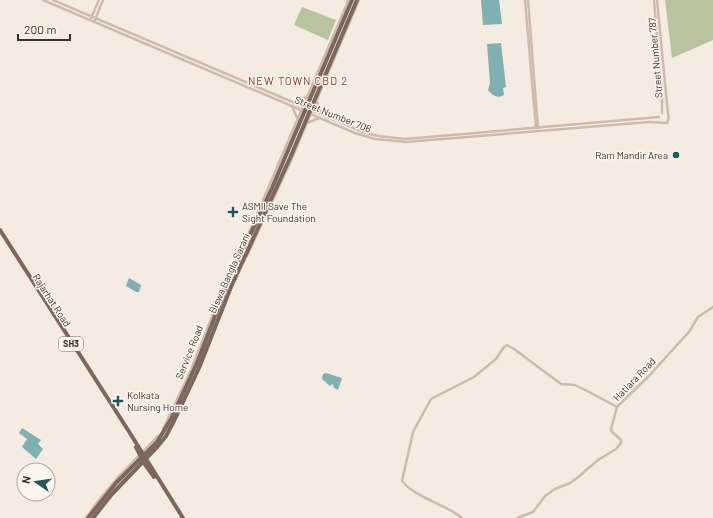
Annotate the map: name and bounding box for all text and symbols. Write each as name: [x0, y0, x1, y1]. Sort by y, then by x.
scale bar: [18, 16, 70, 42]
street label: Street Number 787: [645, 17, 664, 99]
text: 200 m: [24, 22, 56, 36]
district label: NEW TOWN CBD 2: [248, 74, 348, 87]
street label: Street Number 706: [293, 93, 373, 135]
place label: Ram Mandir Area: [595, 149, 668, 161]
marker: Ram Mandir Area: [671, 150, 681, 160]
place label: ASMII Save The Sight Foundation: [242, 200, 316, 224]
marker: ASMII Save The Sight Foundation: [227, 206, 239, 218]
street label: Biswa Bangla Sarani: [206, 231, 252, 315]
street label: Rajarhat Road: [30, 271, 74, 329]
street label: Service Road: [173, 323, 205, 381]
road number: SH3: [59, 337, 83, 351]
street label: Hatiara Road: [610, 355, 658, 403]
place label: Kolkata Nursing Home: [127, 389, 188, 413]
marker: Kolkata Nursing Home: [112, 395, 124, 407]
north arrow: [16, 462, 56, 502]
text: N: [19, 475, 33, 485]

